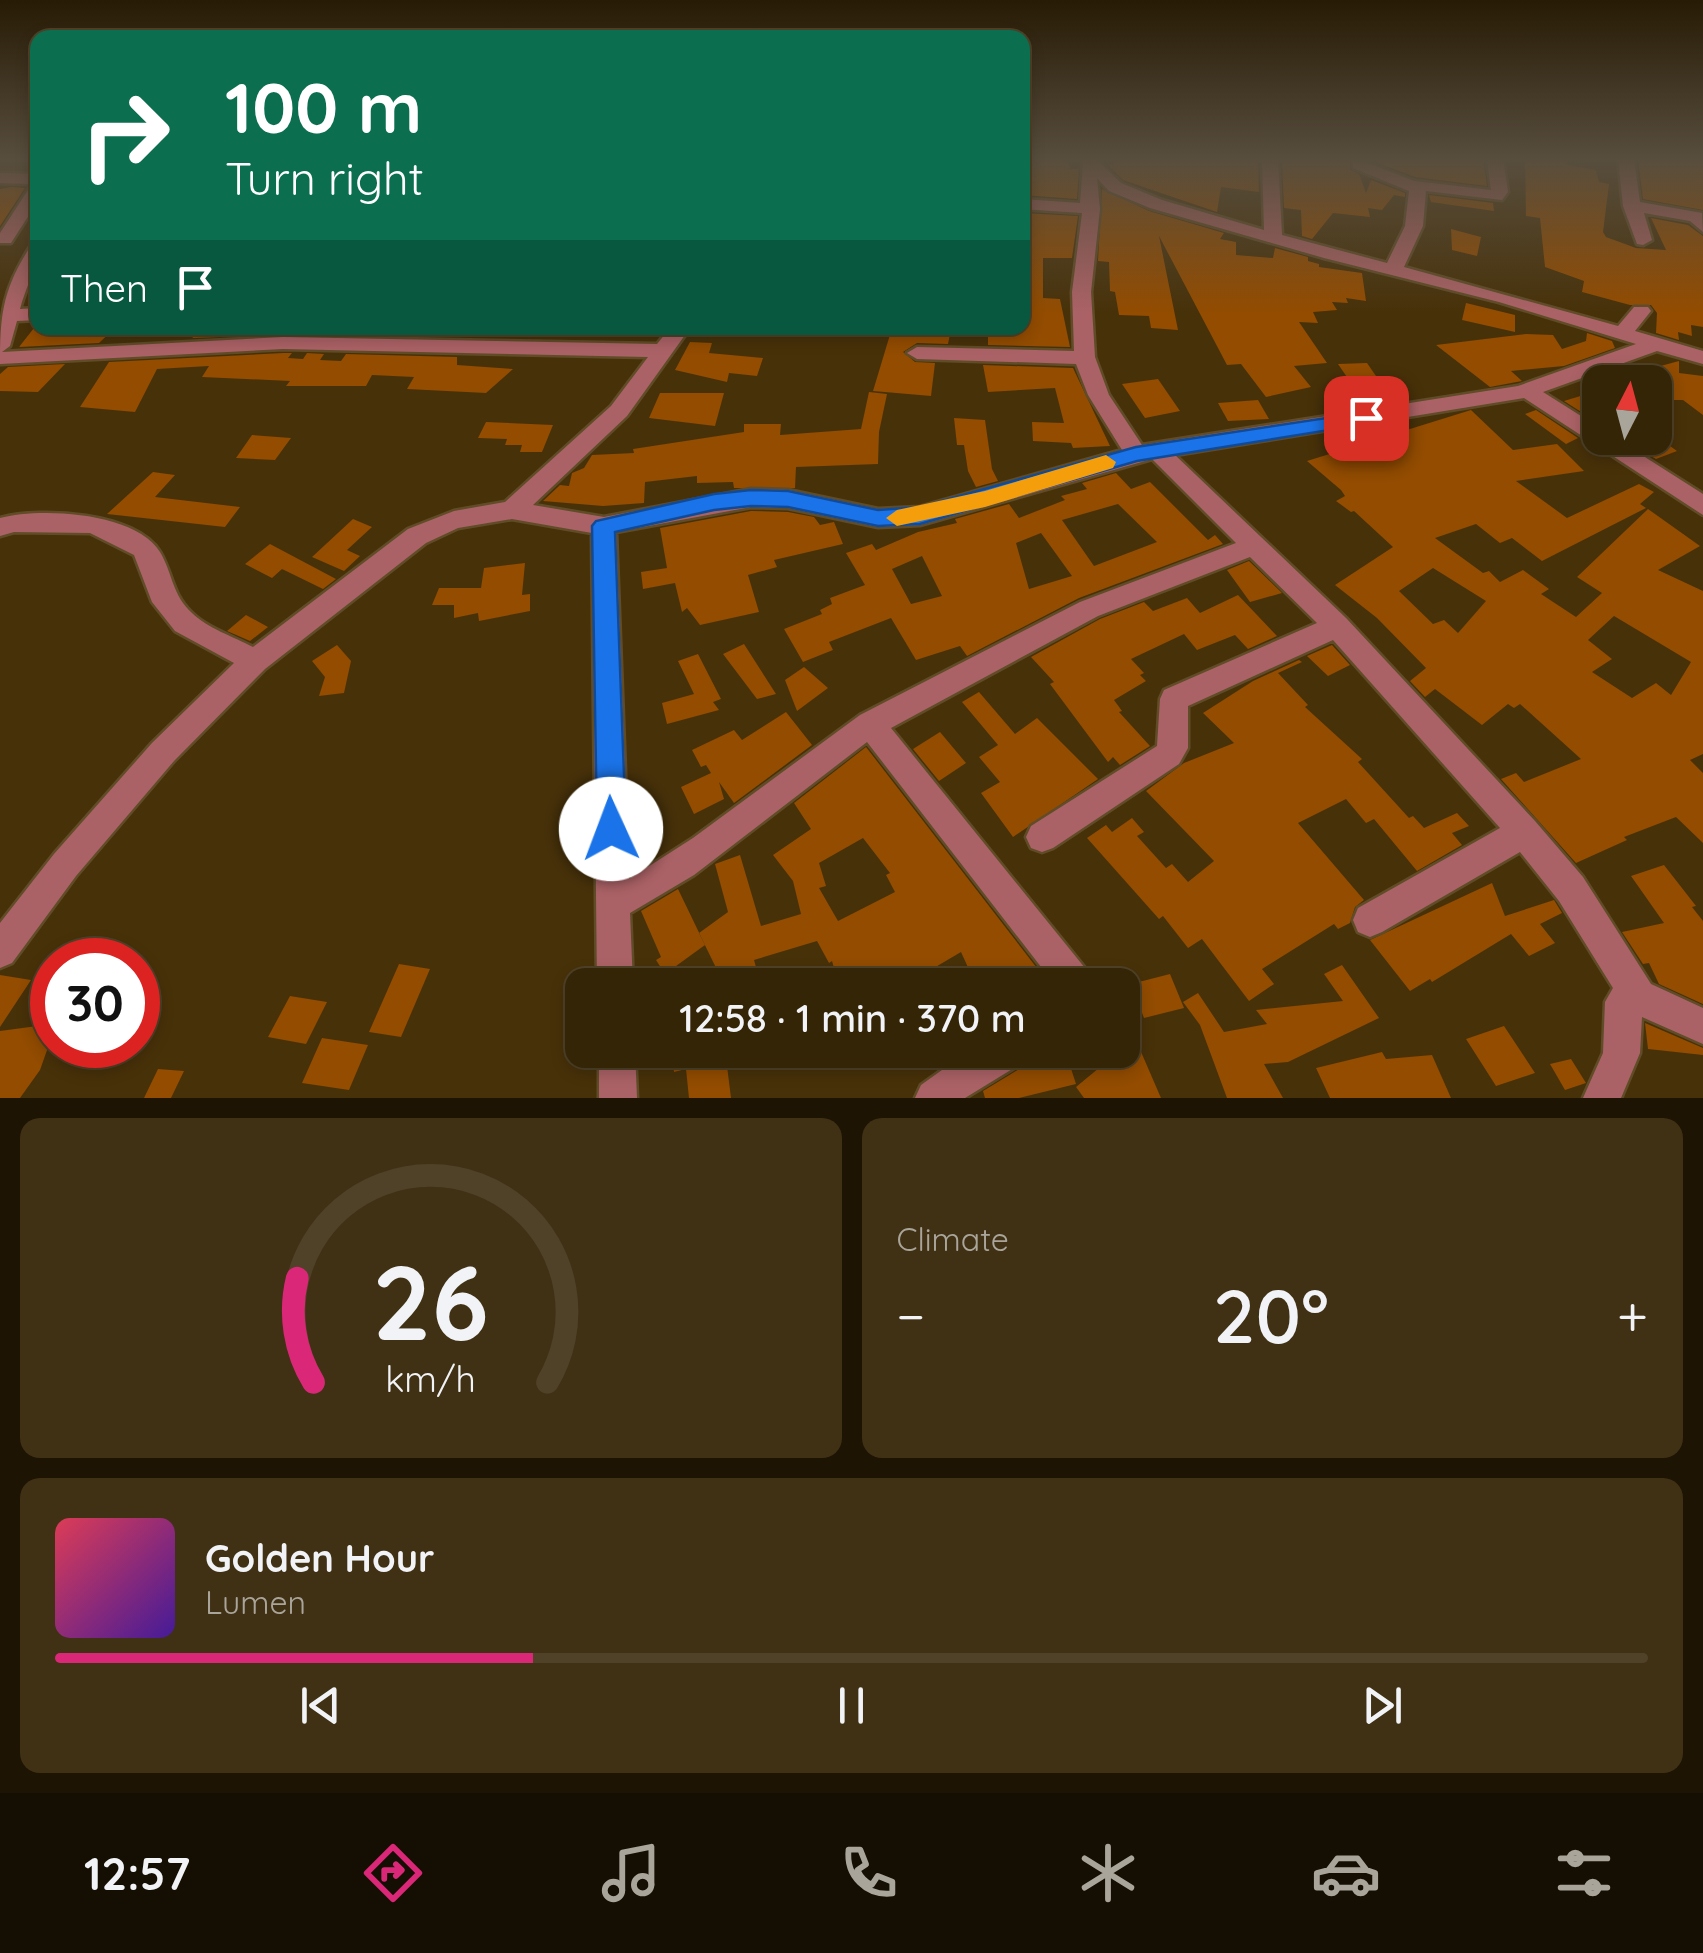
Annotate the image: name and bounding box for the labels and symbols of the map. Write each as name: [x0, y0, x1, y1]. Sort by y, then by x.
north arrow: [1582, 365, 1672, 455]
pin: [1324, 376, 1409, 461]
position arrow: [559, 777, 663, 881]
speed limit sign: 30: [30, 938, 160, 1068]

